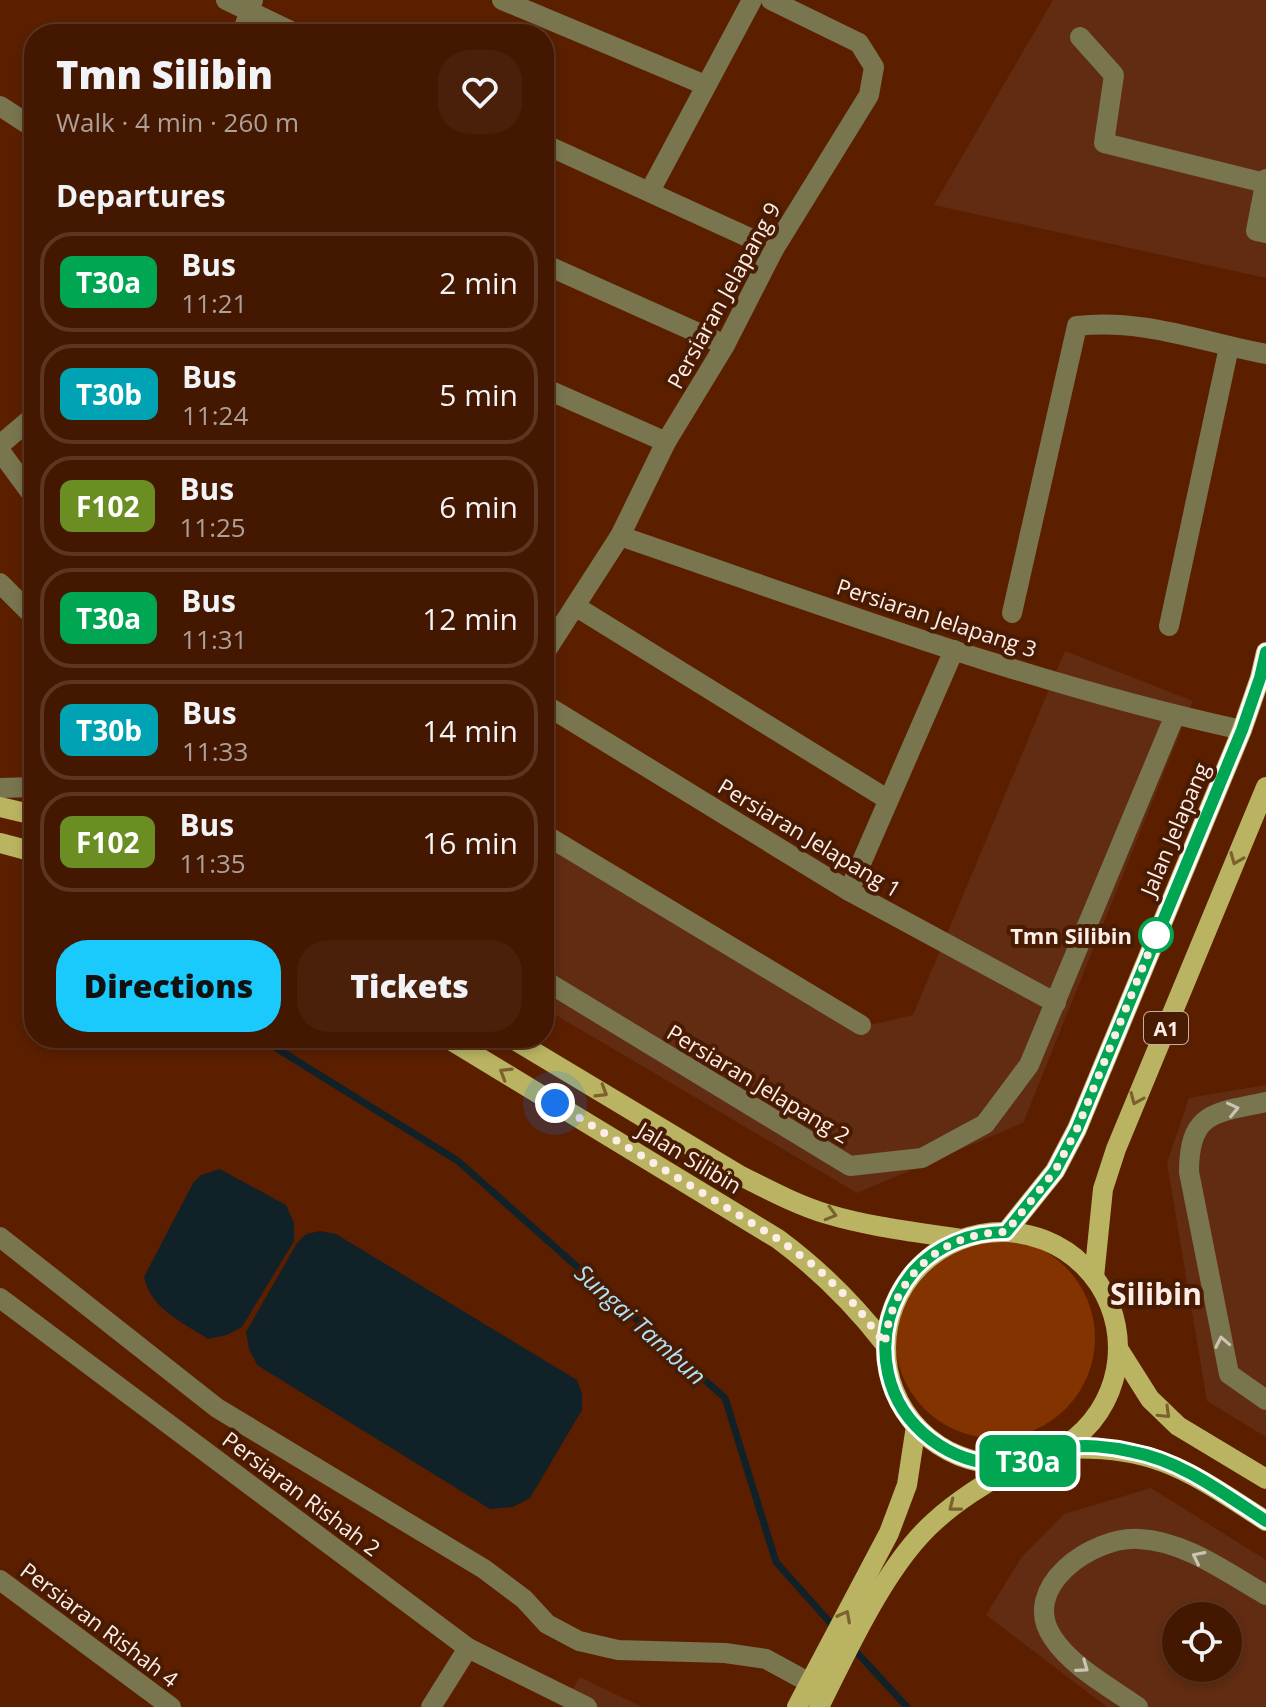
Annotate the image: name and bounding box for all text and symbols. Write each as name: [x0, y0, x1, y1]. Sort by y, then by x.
text: Tmn Silibin: [56, 48, 273, 100]
button: heart: [438, 50, 522, 134]
text: Walk · 4 min · 260 m: [56, 104, 299, 140]
text: Departures: [56, 175, 226, 216]
street label: Persiaran Jelapang 9: [659, 196, 787, 394]
text: Bus: [181, 244, 236, 285]
text: 2 min: [439, 262, 518, 303]
text: T30a: [76, 263, 141, 301]
text: 11:21: [181, 285, 247, 321]
text: Bus: [182, 356, 237, 397]
text: 5 min: [439, 374, 518, 415]
text: T30b: [76, 375, 142, 413]
text: 11:24: [182, 397, 248, 433]
text: Bus: [179, 468, 234, 509]
text: 6 min: [439, 486, 518, 527]
text: F102: [76, 487, 139, 525]
text: 11:25: [179, 509, 246, 545]
street label: Persiaran Jelapang 3: [833, 570, 1041, 664]
text: Bus: [181, 580, 236, 621]
text: 12 min: [422, 598, 518, 639]
text: T30a: [76, 599, 141, 637]
text: 11:31: [181, 621, 247, 657]
text: Bus: [182, 692, 237, 733]
text: 14 min: [422, 710, 518, 751]
text: T30b: [76, 711, 142, 749]
text: 11:33: [182, 733, 248, 769]
street label: Jalan Jelapang: [1132, 758, 1216, 902]
street label: Persiaran Jelapang 1: [713, 770, 907, 904]
text: Bus: [179, 804, 234, 845]
text: 16 min: [422, 822, 518, 863]
text: F102: [76, 823, 139, 861]
text: 11:35: [179, 845, 246, 881]
one-way arrow: [1230, 851, 1246, 865]
marker: Tmn Silibin: [1139, 918, 1173, 952]
place label: Tmn Silibin: [1010, 920, 1132, 950]
button: Directions: [56, 940, 281, 1032]
button: Tickets: [297, 940, 522, 1032]
road number: A1: [1144, 1012, 1188, 1044]
street label: Persiaran Jelapang 2: [662, 1016, 856, 1150]
one-way arrow: [499, 1067, 514, 1083]
one-way arrow: [593, 1082, 608, 1098]
your location: [535, 1083, 575, 1123]
one-way arrow: [1130, 1091, 1146, 1105]
one-way arrow: [1225, 1102, 1239, 1119]
street label: Jalan Silibin: [631, 1113, 748, 1200]
one-way arrow: [824, 1205, 838, 1221]
water label: Sungai Tambun: [568, 1256, 714, 1392]
district label: Silibin: [1110, 1273, 1202, 1314]
one-way arrow: [1215, 1335, 1232, 1349]
one-way arrow: [1156, 1403, 1170, 1418]
street label: Persiaran Rishah 2: [217, 1424, 387, 1562]
line badge: T30a: [972, 1435, 1084, 1487]
text: T30a: [995, 1442, 1061, 1480]
one-way arrow: [948, 1496, 963, 1510]
one-way arrow: [1191, 1552, 1206, 1567]
street label: Persiaran Rishah 4: [15, 1555, 185, 1694]
map controls: [1162, 1602, 1242, 1682]
button: locate: [1162, 1602, 1242, 1682]
one-way arrow: [836, 1609, 851, 1624]
one-way arrow: [1074, 1657, 1088, 1672]

